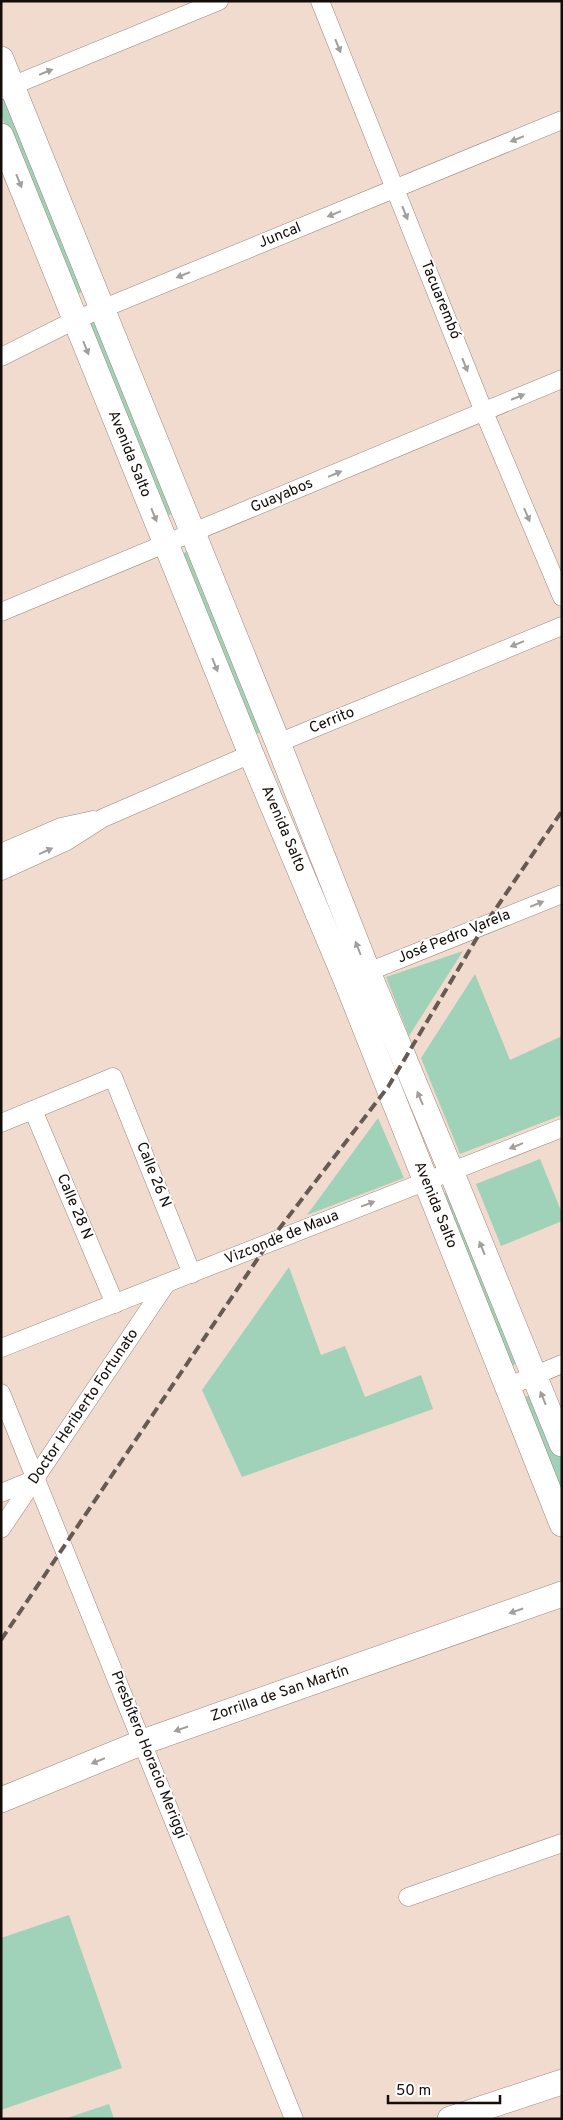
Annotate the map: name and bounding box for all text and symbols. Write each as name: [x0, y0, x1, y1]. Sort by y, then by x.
one-way arrow: [335, 39, 343, 54]
one-way arrow: [39, 67, 53, 75]
one-way arrow: [510, 135, 524, 143]
one-way arrow: [15, 174, 23, 189]
one-way arrow: [402, 206, 410, 221]
one-way arrow: [327, 210, 341, 218]
street label: Juncal: [256, 219, 304, 253]
street label: Tacuarembó: [416, 258, 464, 342]
one-way arrow: [176, 272, 191, 279]
one-way arrow: [82, 341, 90, 356]
one-way arrow: [462, 357, 470, 372]
one-way arrow: [510, 393, 525, 401]
street label: Avenida Salto: [103, 408, 155, 500]
one-way arrow: [328, 469, 342, 477]
street label: Guayabos: [248, 474, 316, 518]
one-way arrow: [150, 508, 158, 523]
one-way arrow: [524, 508, 532, 522]
one-way arrow: [510, 641, 524, 649]
one-way arrow: [212, 658, 220, 672]
street label: Cerrito: [307, 703, 357, 739]
street label: Avenida Salto: [256, 783, 310, 875]
one-way arrow: [39, 846, 53, 854]
one-way arrow: [530, 899, 545, 907]
street label: José Pedro Varela: [395, 906, 513, 968]
one-way arrow: [354, 940, 361, 955]
one-way arrow: [415, 1091, 423, 1105]
street label: Calle 26 N: [131, 1139, 175, 1211]
one-way arrow: [509, 1143, 524, 1150]
street label: Avenida Salto: [409, 1159, 461, 1251]
street label: Calle 28 N: [52, 1171, 96, 1243]
one-way arrow: [360, 1200, 375, 1207]
street label: Vizconde de Maua: [222, 1206, 342, 1270]
one-way arrow: [478, 1241, 486, 1255]
street label: Doctor Heriberto Fortunato: [25, 1326, 143, 1488]
one-way arrow: [539, 1391, 547, 1406]
one-way arrow: [508, 1607, 523, 1615]
street label: Zorrilla de San Martín: [208, 1661, 352, 1727]
street label: Presbítero Horacio Meriggi: [106, 1668, 190, 1842]
one-way arrow: [173, 1725, 188, 1733]
one-way arrow: [91, 1757, 105, 1765]
scale bar: [388, 2072, 500, 2104]
text: 50 m: [396, 2082, 431, 2101]

